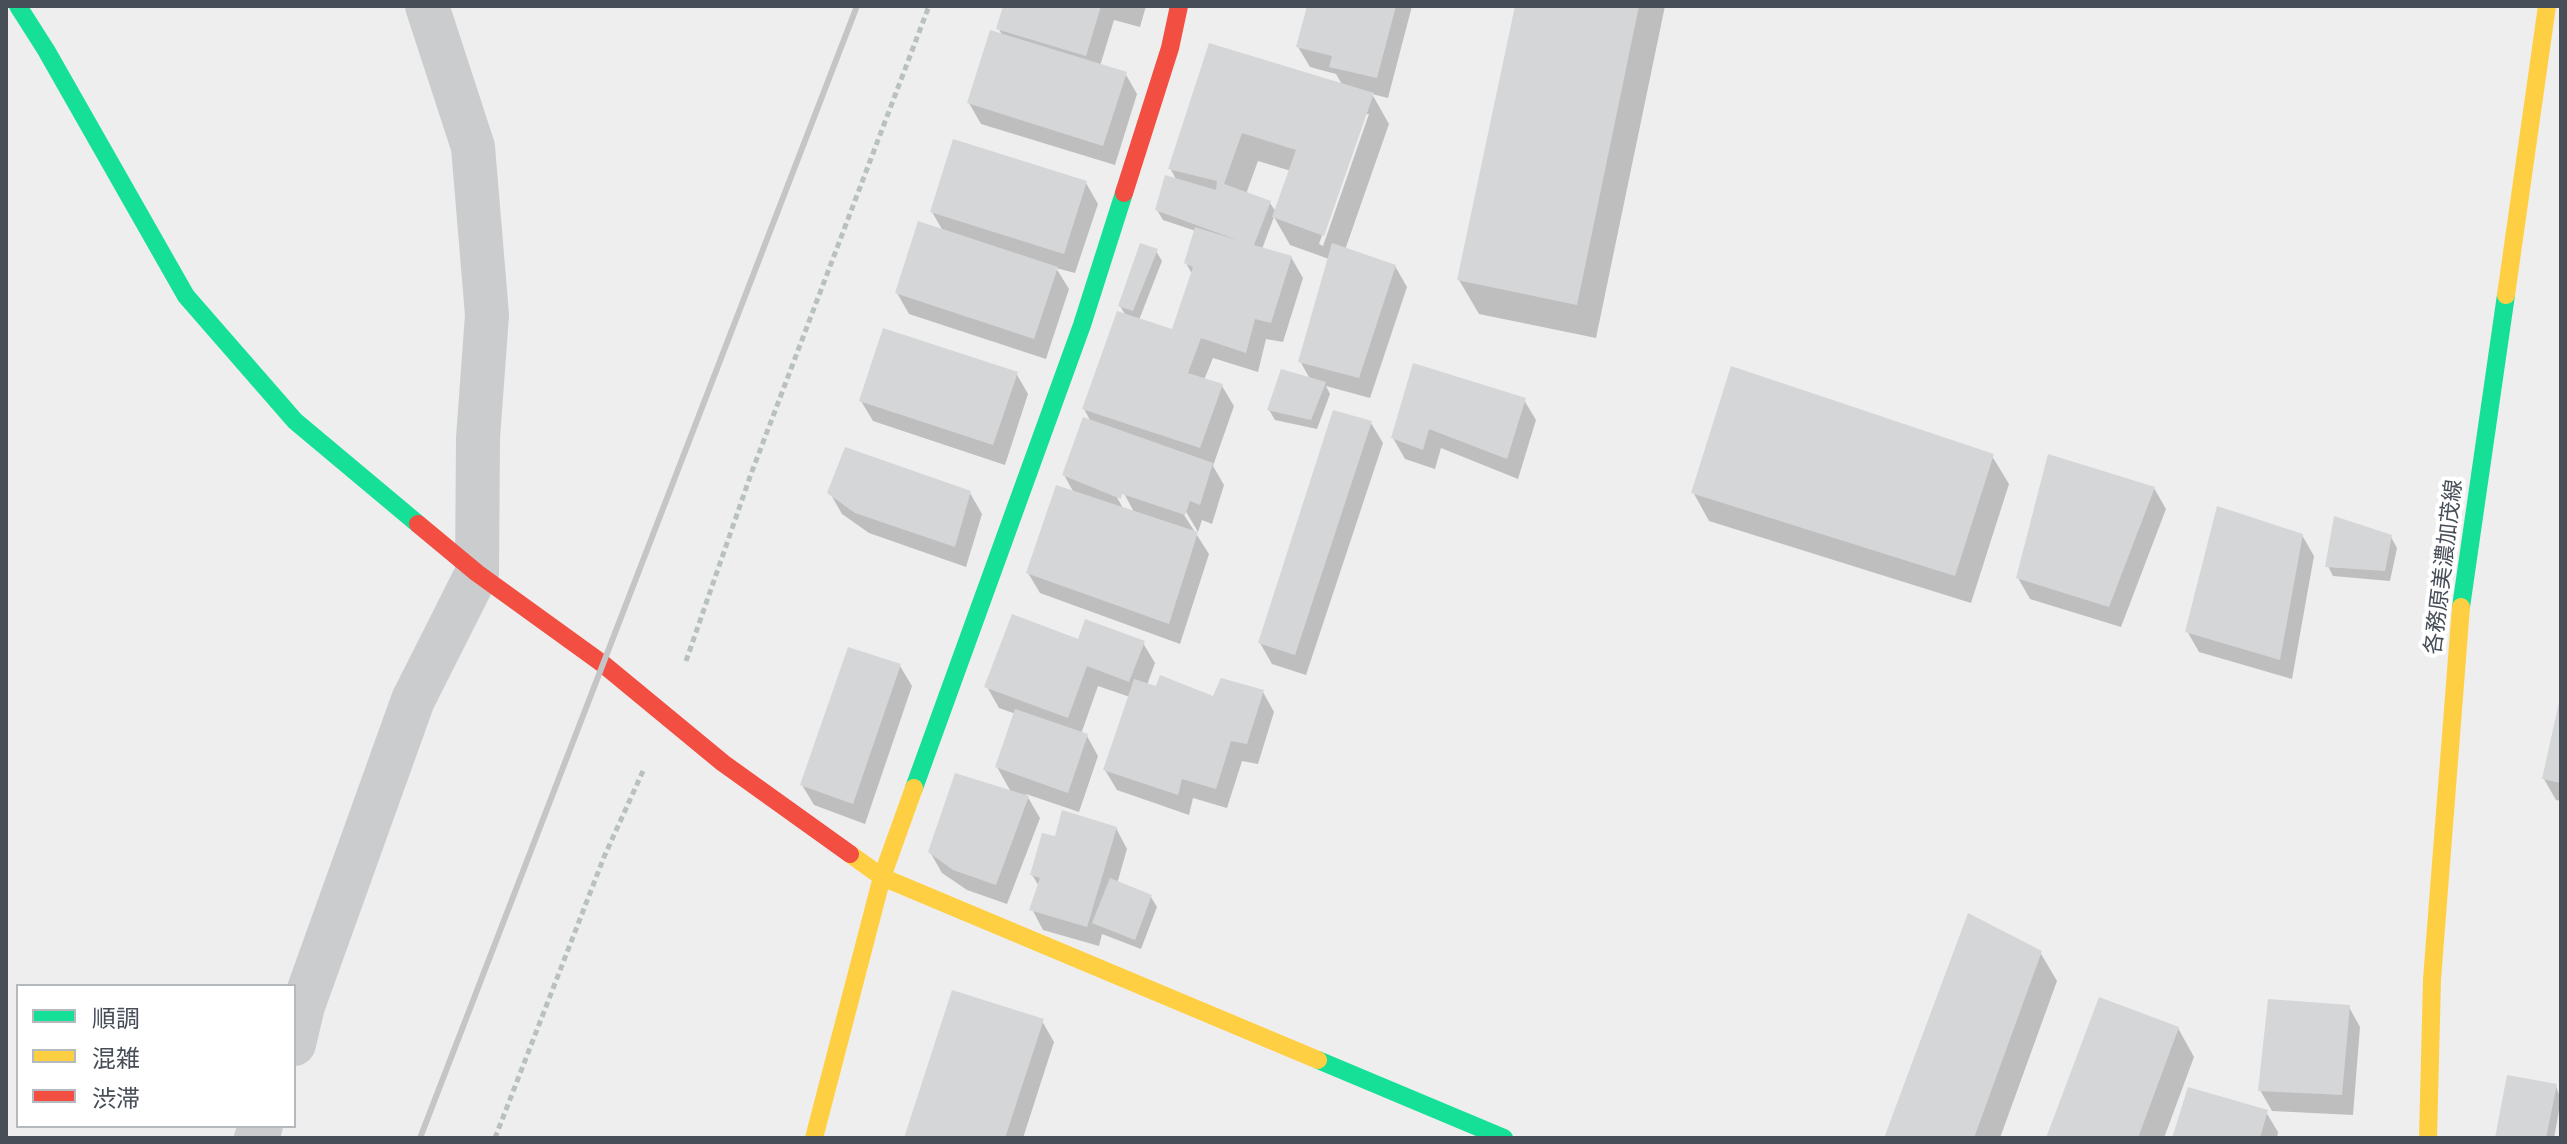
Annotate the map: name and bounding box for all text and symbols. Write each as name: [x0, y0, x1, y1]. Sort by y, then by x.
street label: 各務原美濃加茂線: [2420, 478, 2468, 656]
legend: [16, 984, 296, 1128]
text: 順調: [92, 1004, 140, 1033]
text: 混雑: [92, 1044, 140, 1073]
text: 渋滞: [92, 1084, 140, 1113]

